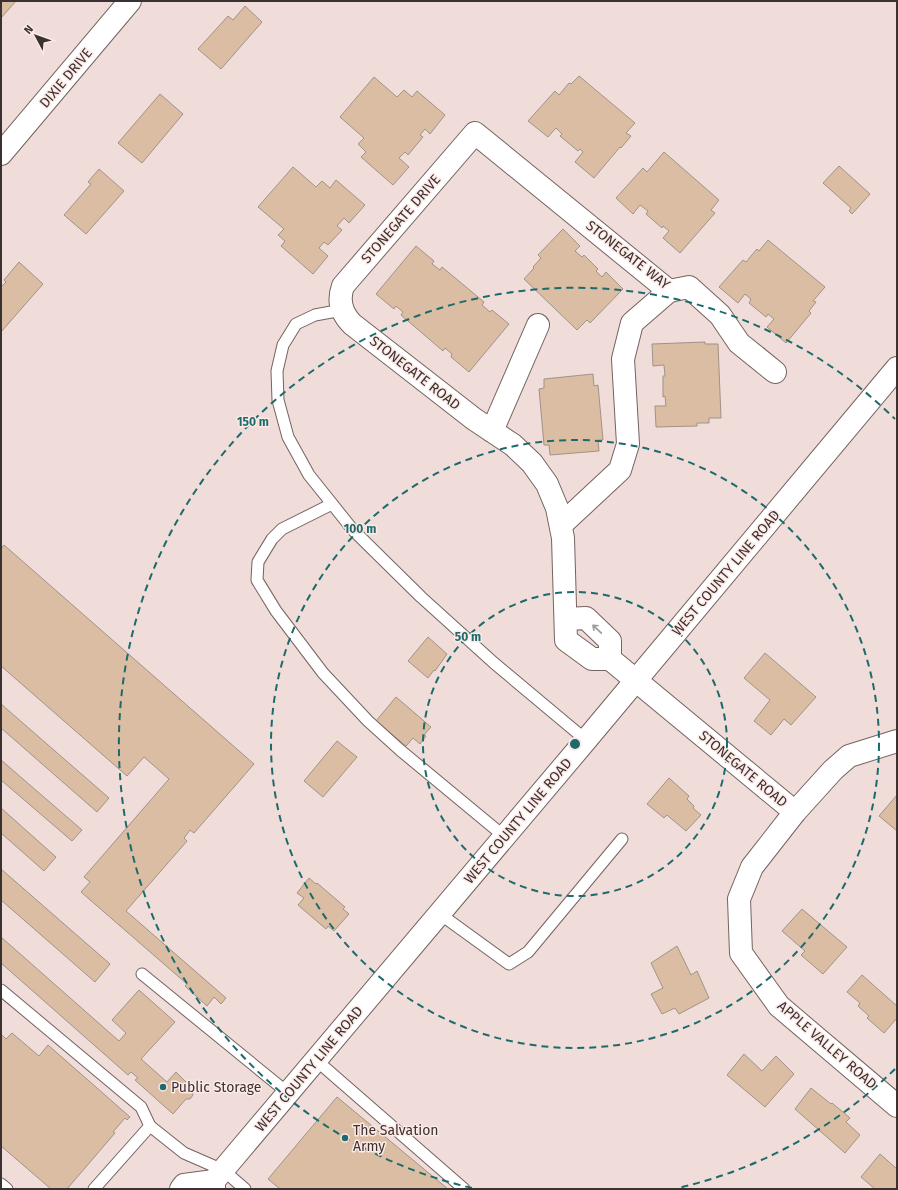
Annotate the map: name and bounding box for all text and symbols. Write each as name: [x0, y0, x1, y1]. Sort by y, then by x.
north arrow: [16, 16, 56, 56]
text: N: [22, 23, 36, 37]
street label: DIXIE DRIVE: [36, 45, 96, 111]
street label: STONEGATE DRIVE: [358, 171, 444, 267]
street label: STONEGATE WAY: [583, 217, 674, 293]
street label: STONEGATE ROAD: [366, 332, 464, 414]
text: 150 m: [237, 415, 269, 429]
street label: WEST COUNTY LINE ROAD: [668, 507, 784, 639]
text: 100 m: [344, 522, 376, 536]
one-way arrow: [592, 624, 602, 633]
text: 50 m: [455, 630, 481, 644]
street label: STONEGATE ROAD: [695, 727, 791, 811]
centre of rings: [568, 737, 582, 751]
street label: WEST COUNTY LINE ROAD: [460, 755, 576, 887]
street label: APPLE VALLEY ROAD: [774, 997, 880, 1093]
street label: WEST COUNTY LINE ROAD: [251, 1003, 367, 1135]
place label: Public Storage: [171, 1079, 261, 1096]
marker: Public Storage: [158, 1082, 168, 1092]
place label: The Salvation Army: [353, 1122, 439, 1155]
marker: The Salvation Army: [340, 1133, 350, 1143]

